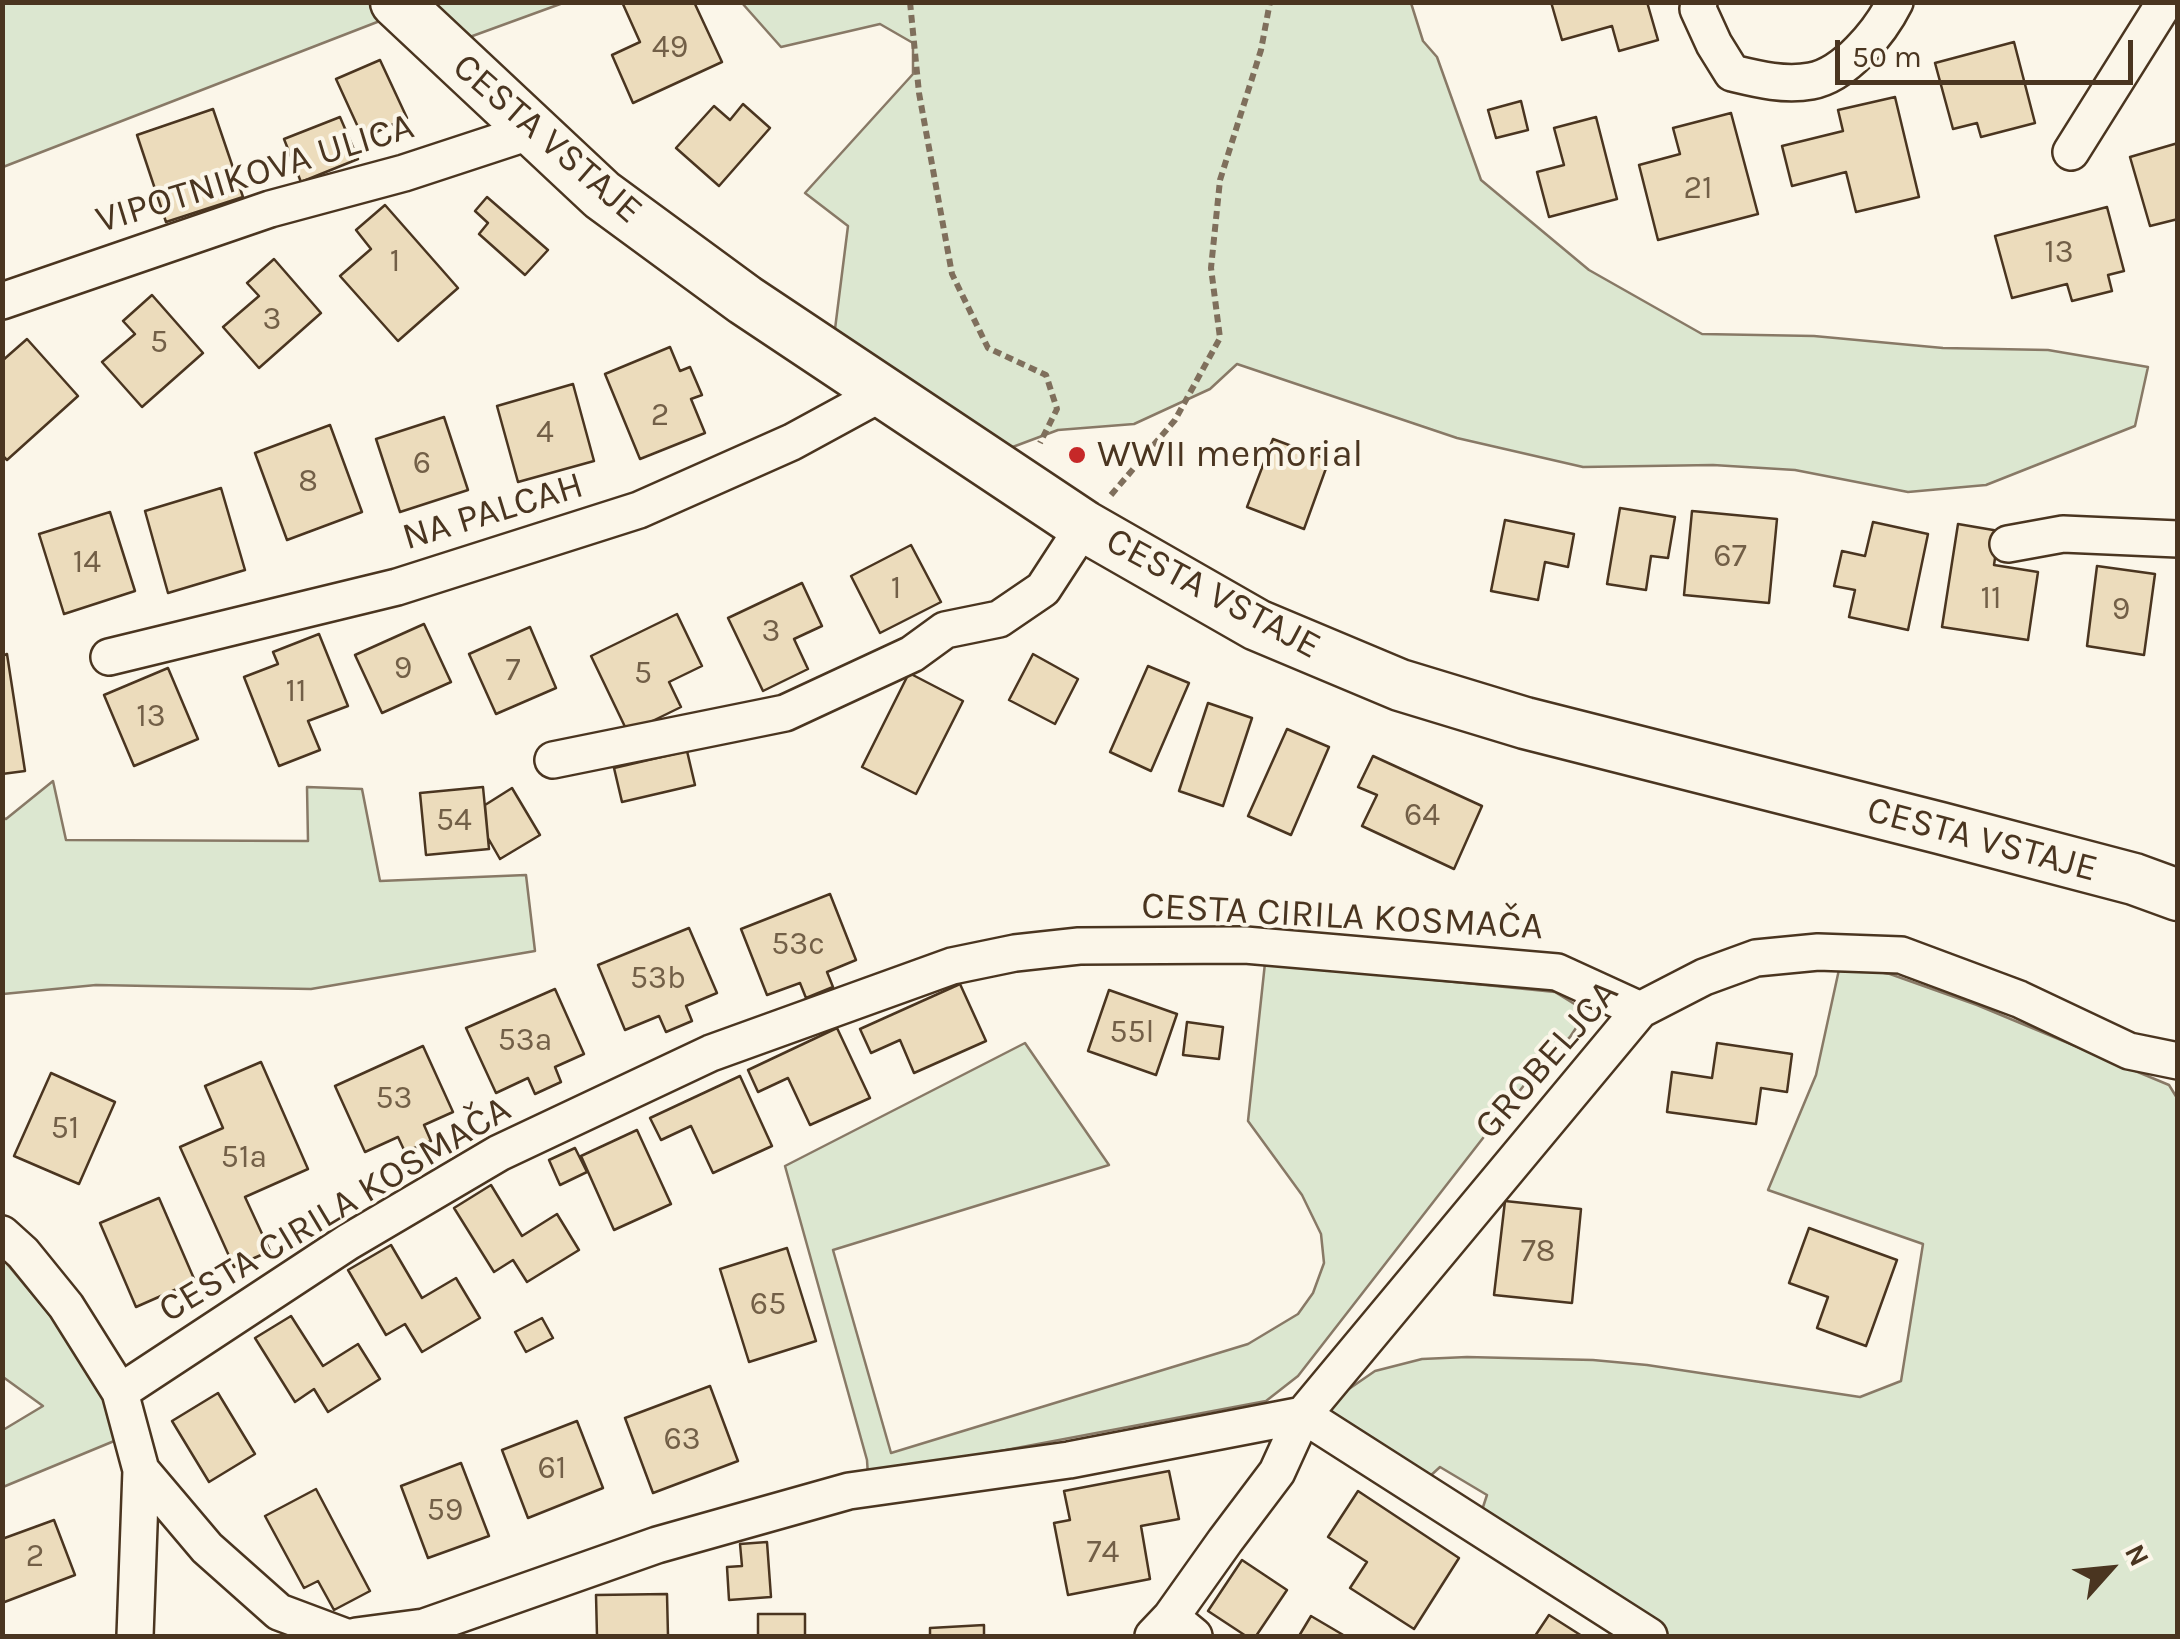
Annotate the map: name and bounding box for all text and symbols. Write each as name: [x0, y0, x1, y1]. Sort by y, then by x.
scale bar: [1840, 20, 2138, 82]
house number: 49: [652, 29, 688, 67]
text: 50 m: [1852, 39, 1922, 75]
street label: CESTA VSTAJE: [443, 44, 651, 234]
street label: VIPOTNIKOVA ULICA: [91, 104, 419, 244]
house number: 21: [1683, 170, 1713, 208]
house number: 13: [2044, 234, 2074, 272]
house number: 1: [390, 243, 400, 281]
house number: 3: [263, 301, 281, 339]
house number: 5: [150, 324, 168, 362]
house number: 2: [651, 397, 669, 435]
house number: 4: [536, 414, 554, 452]
place label: WWII memorial: [1097, 432, 1363, 478]
marker: WWII memorial: [1066, 444, 1088, 466]
house number: 6: [413, 445, 431, 483]
house number: 8: [298, 463, 318, 501]
street label: NA PALCAH: [397, 463, 589, 561]
street label: CESTA VSTAJE: [1098, 518, 1328, 670]
house number: 67: [1713, 538, 1747, 576]
house number: 14: [73, 544, 101, 582]
house number: 1: [891, 570, 901, 608]
house number: 11: [1980, 580, 2002, 618]
house number: 9: [2112, 591, 2130, 629]
house number: 3: [762, 613, 780, 651]
house number: 9: [394, 650, 412, 688]
house number: 7: [505, 652, 521, 690]
house number: 5: [634, 655, 652, 693]
house number: 11: [285, 673, 307, 711]
house number: 13: [136, 698, 166, 736]
street label: CESTA VSTAJE: [1862, 787, 2102, 893]
house number: 64: [1404, 797, 1440, 835]
house number: 54: [436, 802, 472, 840]
street label: CESTA CIRILA KOSMAČA: [1140, 884, 1544, 950]
house number: 53c: [771, 926, 825, 964]
house number: 53b: [630, 960, 686, 998]
street label: GROBELJCA: [1465, 971, 1629, 1149]
house number: 55l: [1109, 1014, 1155, 1052]
house number: 53a: [498, 1022, 552, 1060]
house number: 53: [376, 1080, 412, 1118]
street label: CESTA CIRILA KOSMAČA: [151, 1087, 519, 1333]
house number: 51: [51, 1110, 79, 1148]
house number: 51a: [221, 1139, 267, 1177]
house number: 78: [1521, 1233, 1555, 1271]
house number: 65: [750, 1286, 786, 1324]
house number: 63: [663, 1421, 701, 1459]
house number: 61: [538, 1450, 566, 1488]
house number: 59: [427, 1492, 463, 1530]
north arrow: [2060, 1519, 2160, 1619]
house number: 74: [1087, 1534, 1119, 1572]
house number: 2: [26, 1538, 44, 1576]
text: N: [2118, 1539, 2156, 1572]

